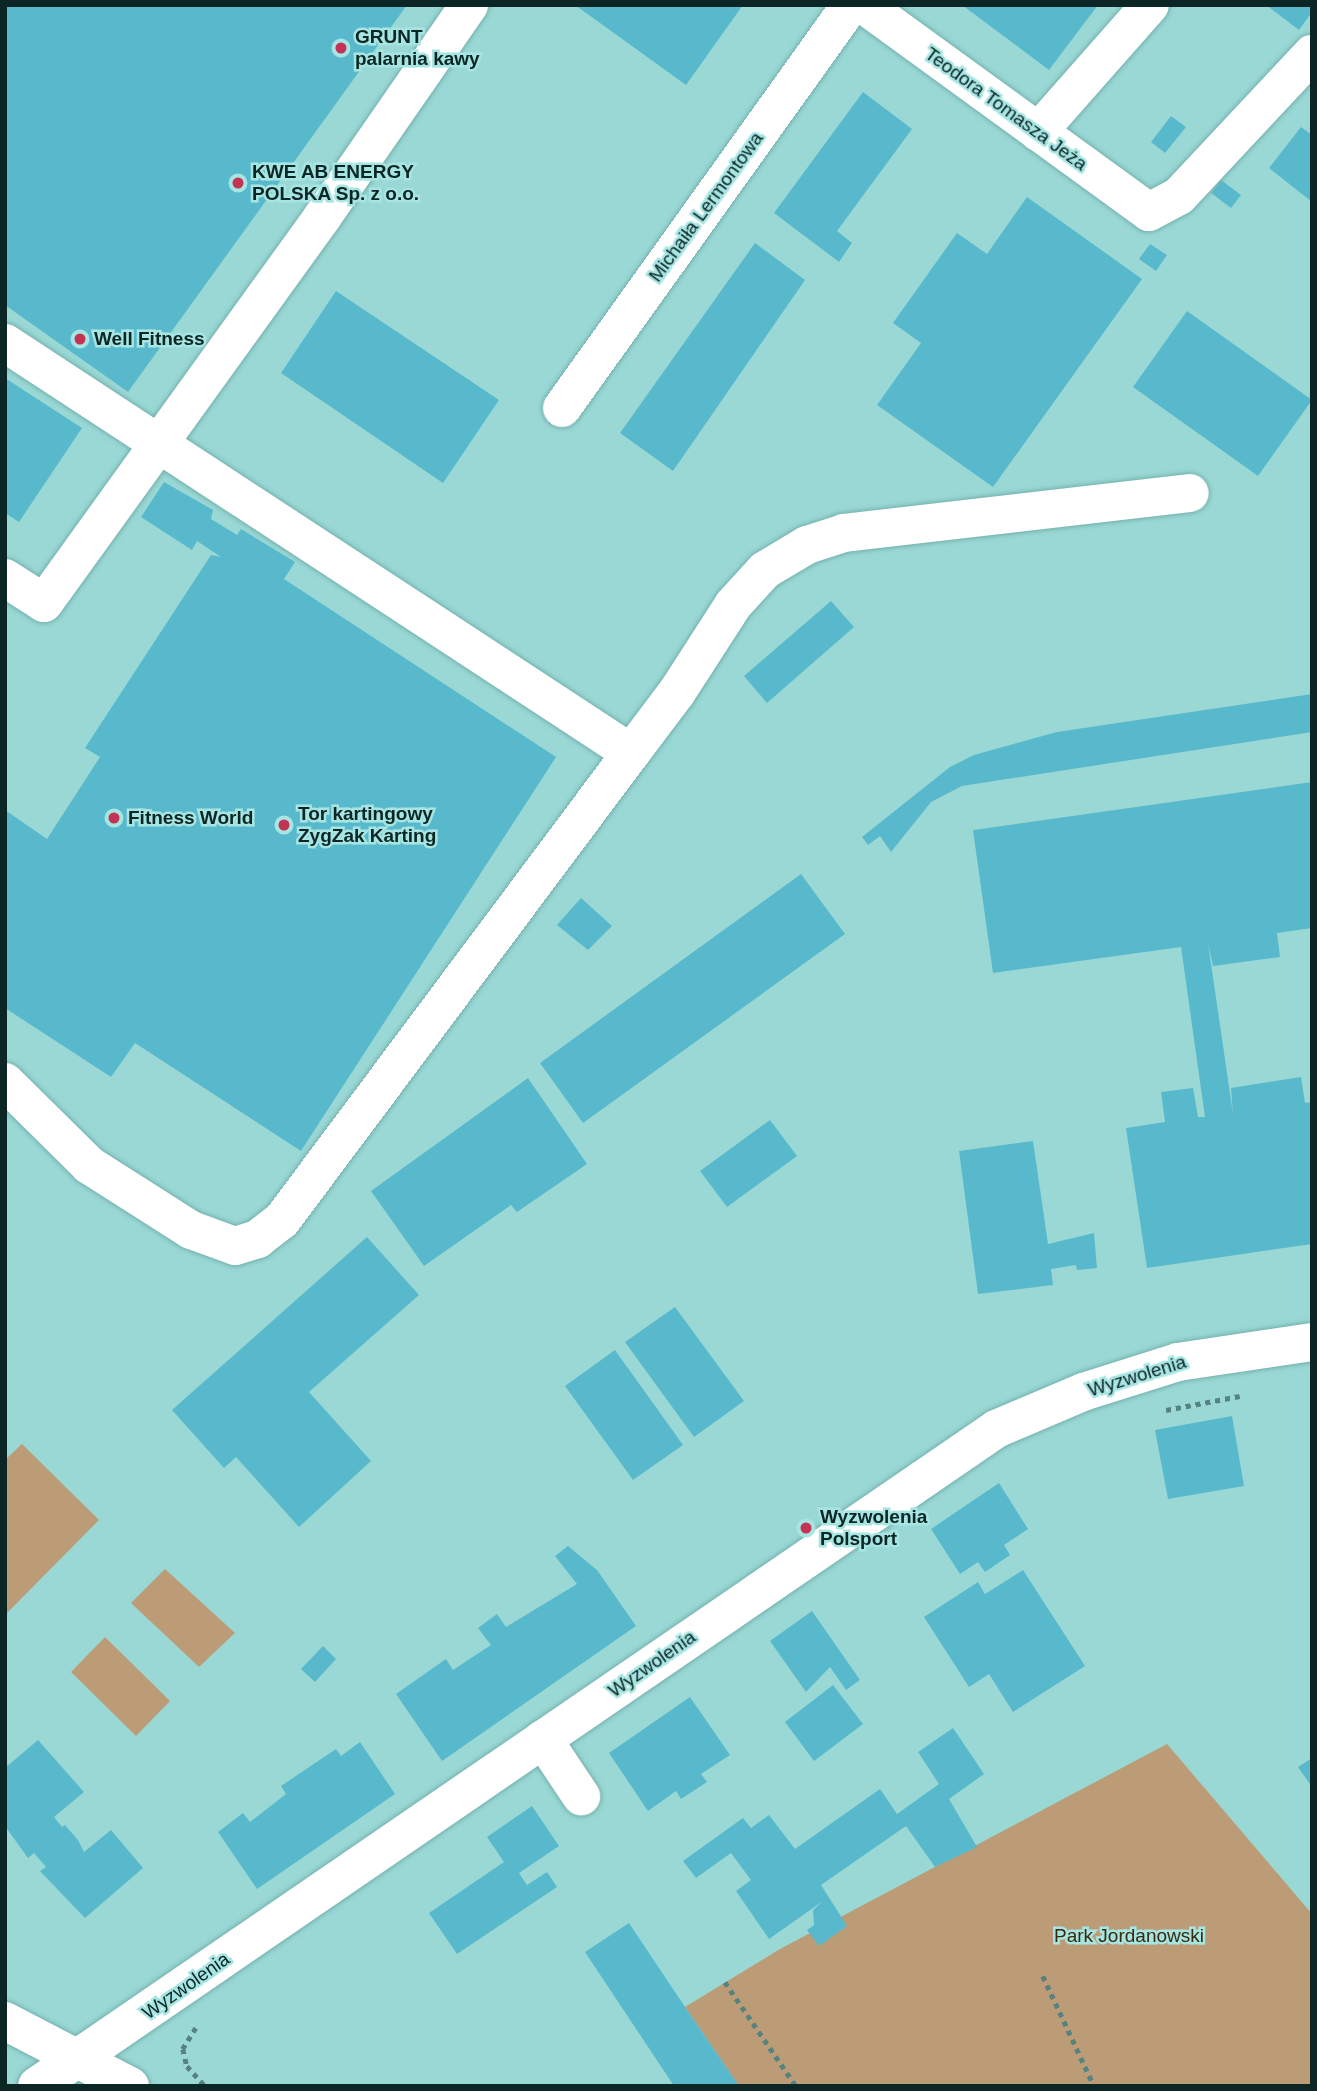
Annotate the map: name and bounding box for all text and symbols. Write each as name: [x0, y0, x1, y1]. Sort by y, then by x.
place label: GRUNT palarnia kawy: [355, 26, 480, 70]
marker: GRUNT palarnia kawy: [333, 40, 349, 56]
street label: Teodora Tomasza Jeża: [920, 42, 1092, 176]
street label: Michaiła Lermontowa: [644, 128, 768, 286]
place label: KWE AB ENERGY POLSKA Sp. z o.o.: [252, 161, 420, 205]
marker: KWE AB ENERGY POLSKA Sp. z o.o.: [230, 175, 246, 191]
place label: Well Fitness: [94, 328, 205, 350]
marker: Well Fitness: [72, 331, 88, 347]
place label: Tor kartingowy ZygZak Karting: [298, 803, 436, 847]
place label: Fitness World: [128, 807, 253, 829]
marker: Fitness World: [106, 810, 122, 826]
marker: Tor kartingowy ZygZak Karting: [276, 817, 292, 833]
street label: Wyzwolenia: [1085, 1350, 1189, 1402]
place label: Wyzwolenia Polsport: [820, 1506, 927, 1550]
marker: Wyzwolenia Polsport: [798, 1520, 814, 1536]
street label: Wyzwolenia: [604, 1626, 700, 1702]
park label: Park Jordanowski: [1054, 1925, 1204, 1947]
street label: Wyzwolenia: [138, 1948, 234, 2024]

